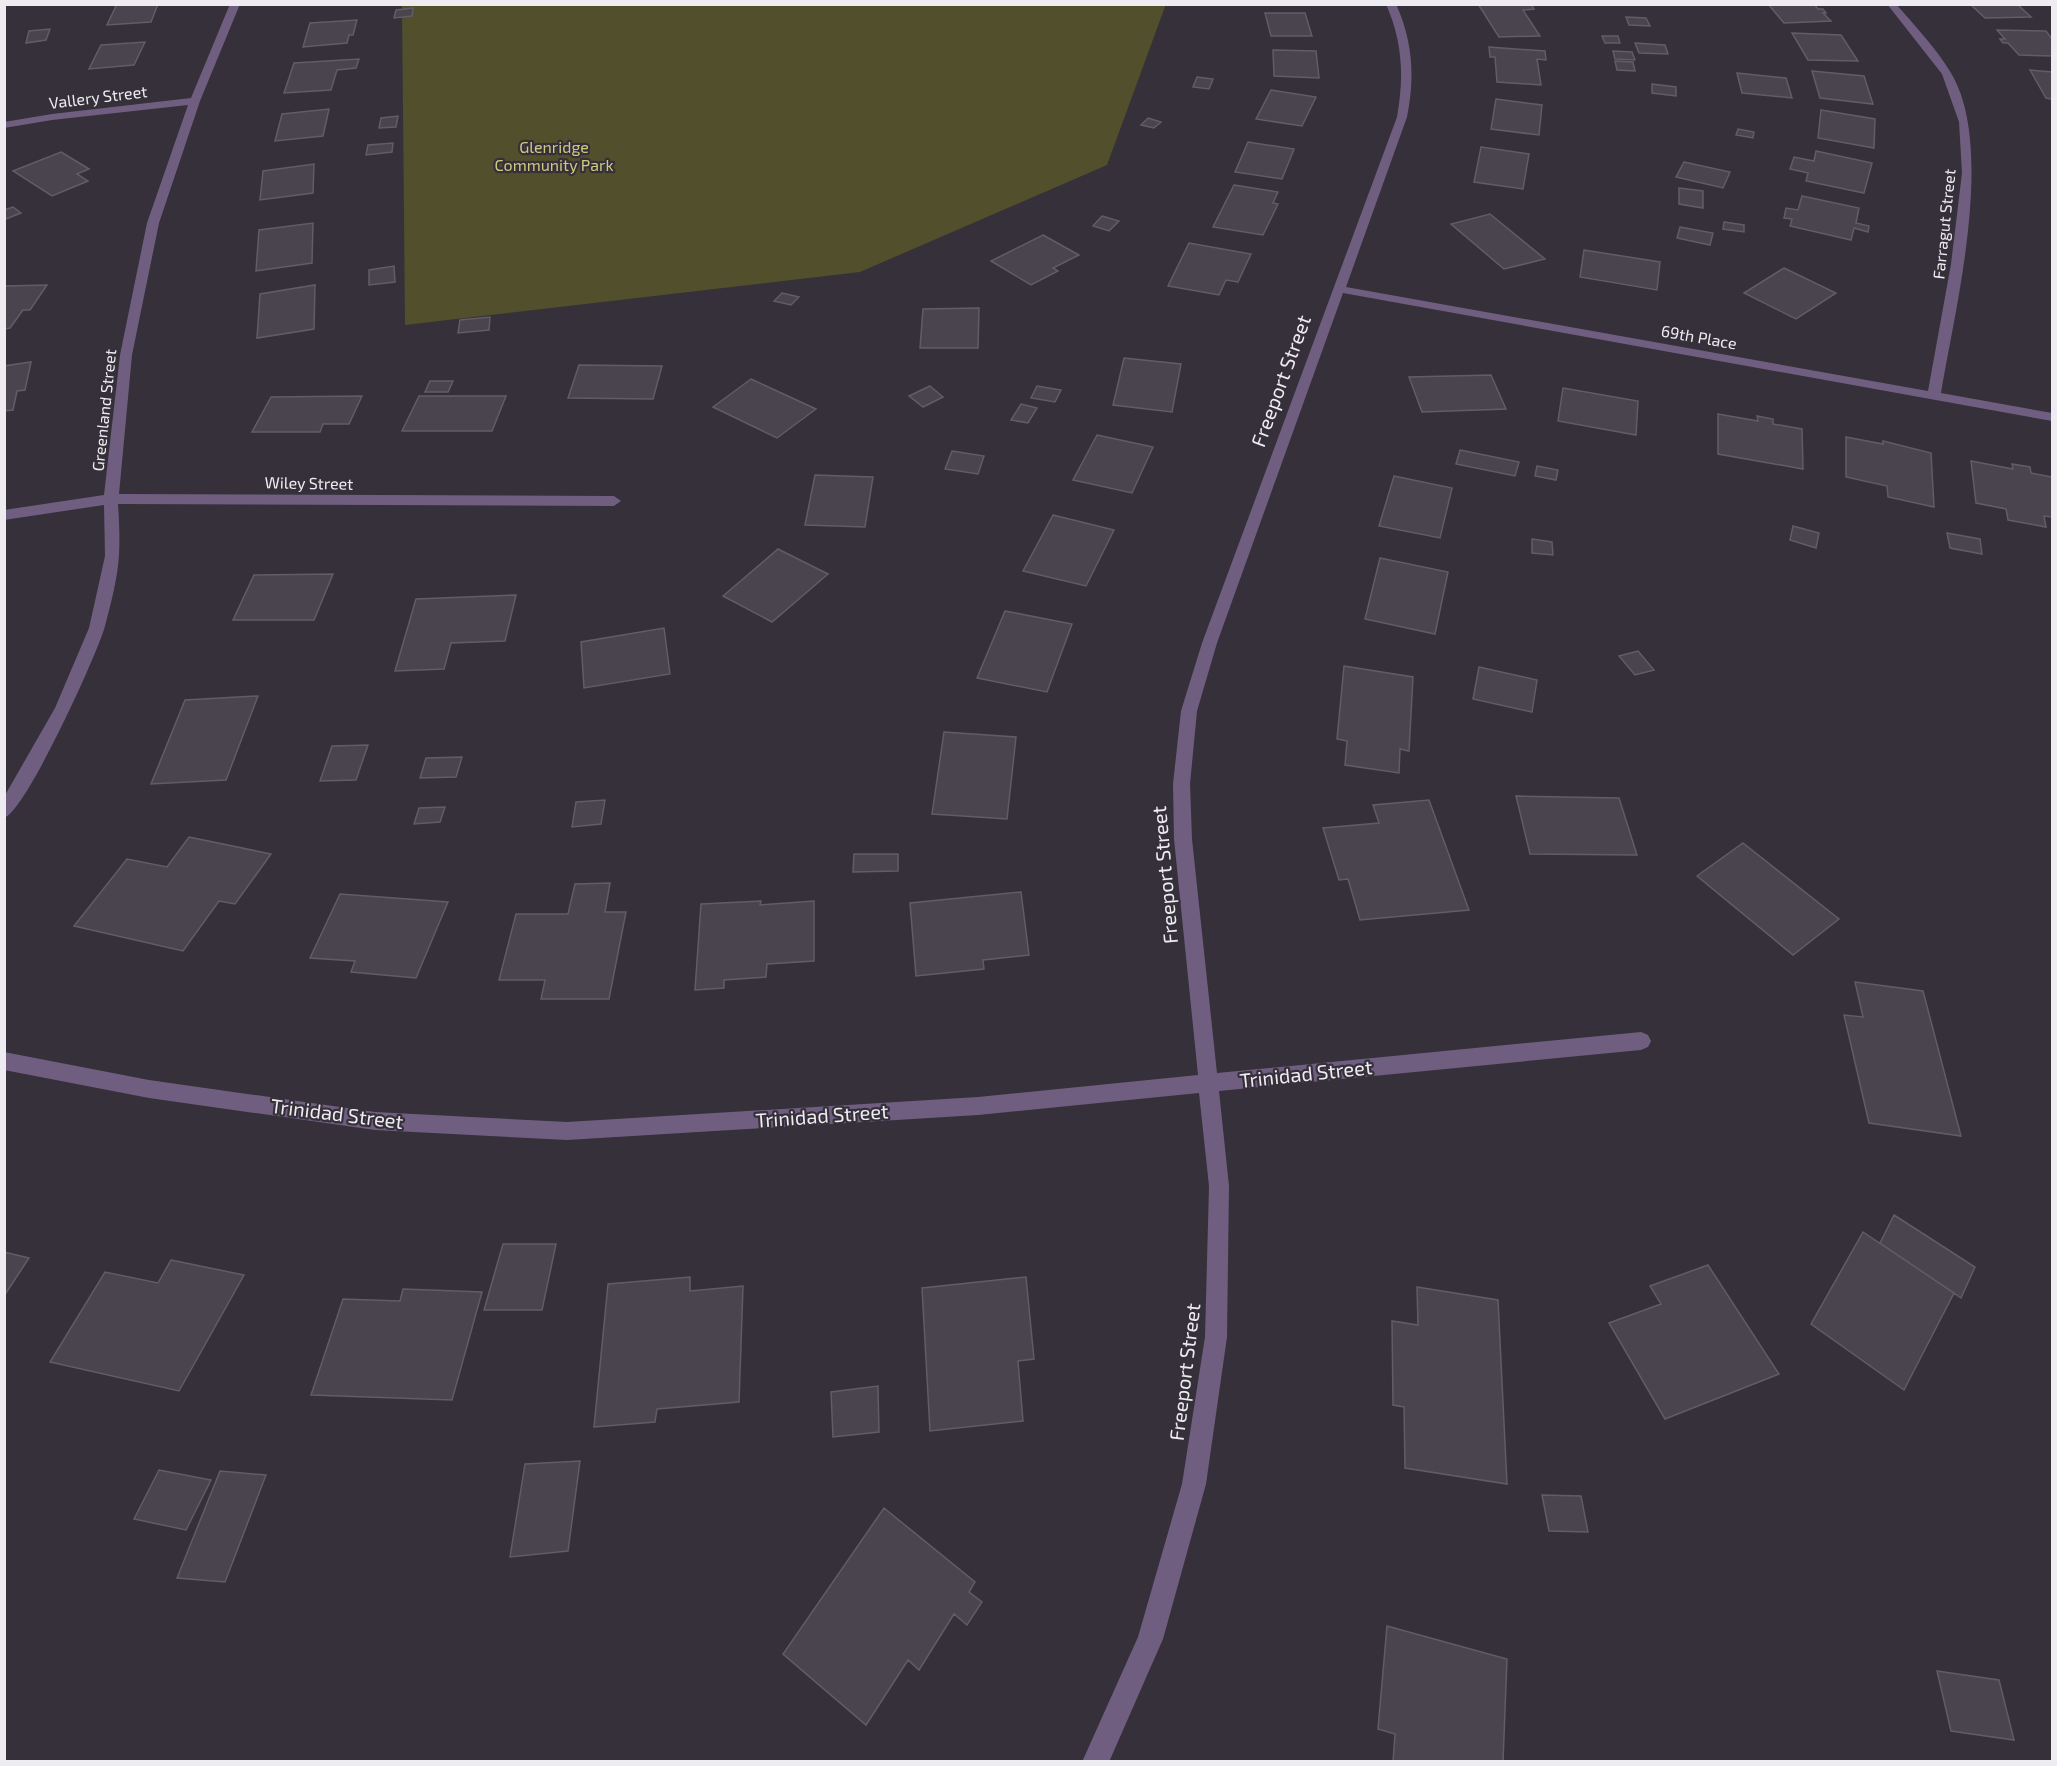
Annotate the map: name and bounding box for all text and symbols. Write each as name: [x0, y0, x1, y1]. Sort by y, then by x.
street label: Vallery Street: [48, 81, 148, 112]
park label: Glenridge Community Park: [494, 137, 614, 174]
street label: Farragut Street: [1928, 168, 1959, 280]
street label: Freeport Street: [1245, 311, 1315, 450]
street label: 69th Place: [1660, 321, 1738, 353]
street label: Greenland Street: [88, 348, 119, 472]
street label: Wiley Street: [265, 472, 353, 493]
street label: Freeport Street: [1146, 805, 1182, 945]
street label: Trinidad Street: [1238, 1054, 1374, 1092]
street label: Trinidad Street: [270, 1093, 405, 1133]
street label: Trinidad Street: [755, 1098, 890, 1132]
street label: Freeport Street: [1164, 1301, 1204, 1442]

